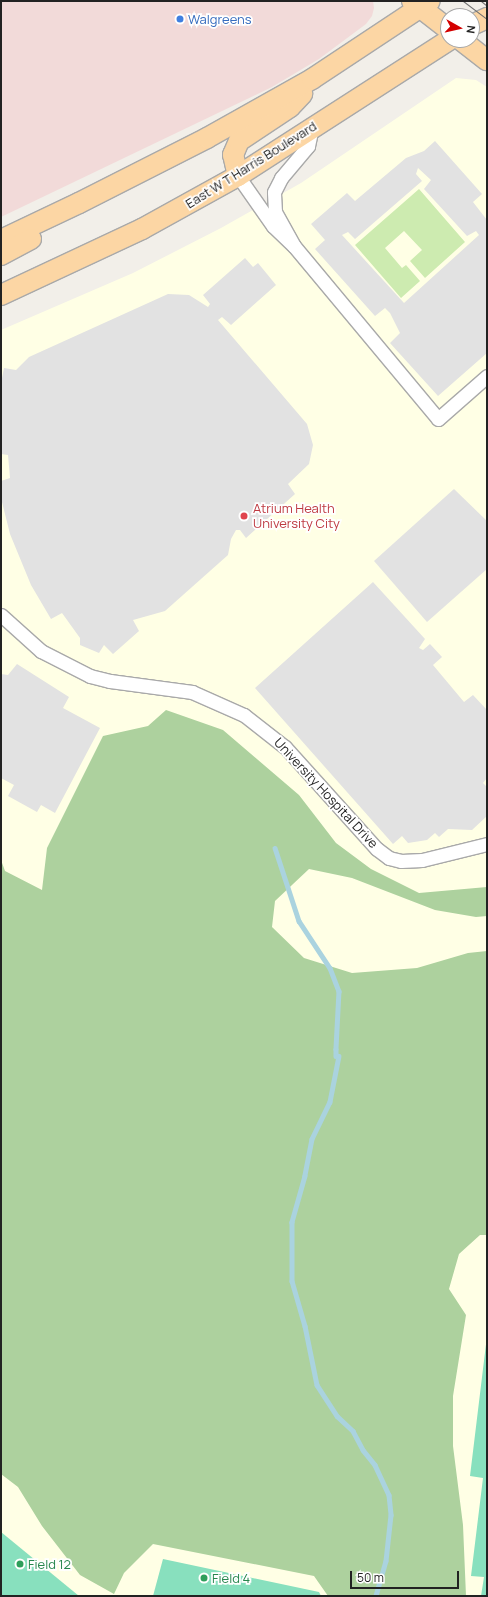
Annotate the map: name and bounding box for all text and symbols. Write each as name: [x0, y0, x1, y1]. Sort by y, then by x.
north arrow: [440, 8, 480, 48]
place label: Walgreens: [188, 11, 252, 27]
marker: Walgreens: [175, 14, 185, 24]
text: N: [463, 25, 479, 35]
street label: East W T Harris Boulevard: [183, 118, 319, 212]
place label: Atrium Health University City: [253, 501, 340, 532]
marker: Atrium Health University City: [238, 510, 250, 522]
street label: University Hospital Drive: [271, 735, 381, 851]
place label: Field 12: [28, 1556, 71, 1572]
marker: Field 12: [15, 1559, 25, 1569]
scale bar: [352, 1563, 461, 1589]
text: 50 m: [357, 1569, 384, 1586]
place label: Field 4: [212, 1570, 250, 1586]
marker: Field 4: [199, 1573, 209, 1583]

